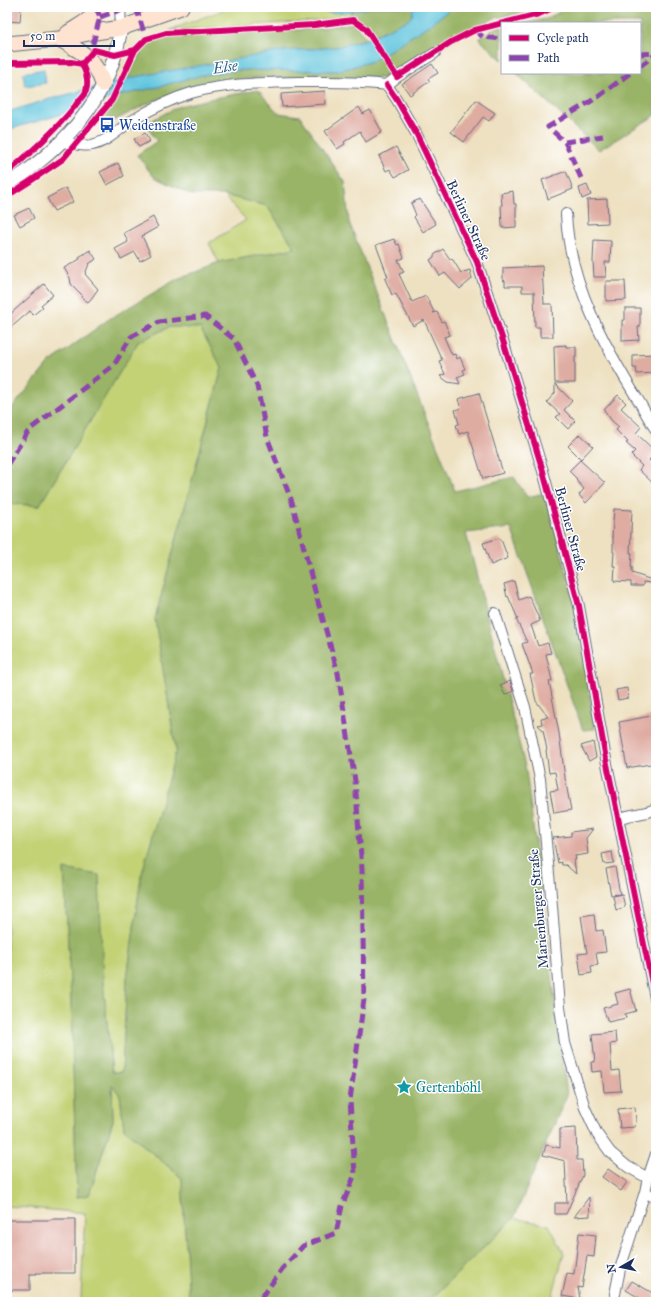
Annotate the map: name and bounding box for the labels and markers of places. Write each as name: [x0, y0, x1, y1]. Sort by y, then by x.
bus stop icon: Weidenstraße: [98, 116, 116, 134]
place label: Weidenstraße: [119, 117, 196, 134]
place icon: Gertenböhl: [395, 1078, 413, 1096]
place label: Gertenböhl: [416, 1079, 481, 1096]

